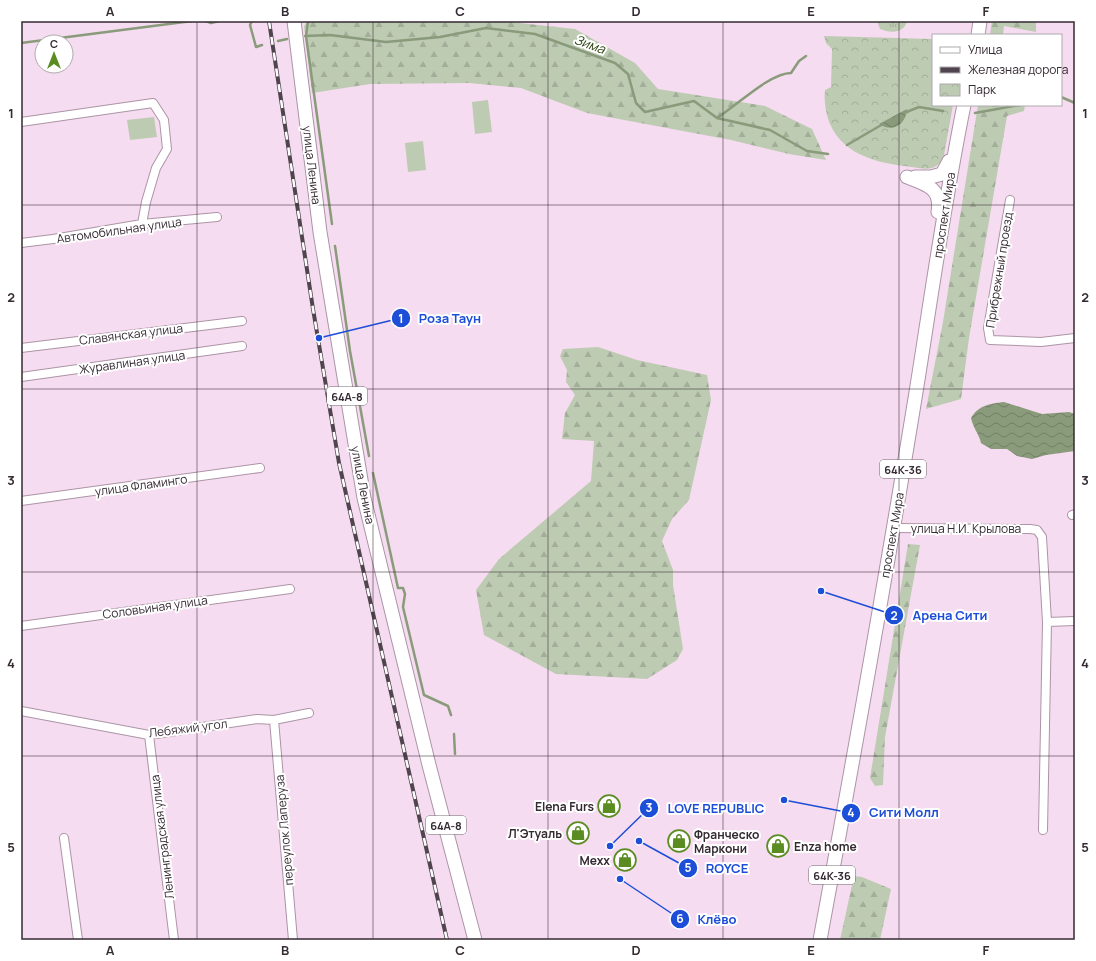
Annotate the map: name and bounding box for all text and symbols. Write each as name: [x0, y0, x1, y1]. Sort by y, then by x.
text: A: [106, 2, 115, 20]
text: B: [281, 2, 289, 20]
text: C: [455, 2, 465, 20]
text: D: [631, 2, 641, 20]
text: E: [807, 2, 815, 20]
text: F: [983, 2, 990, 20]
water label: Зима: [572, 30, 609, 58]
north arrow: [34, 34, 74, 74]
legend: [932, 34, 1062, 106]
text: С: [50, 36, 58, 51]
text: Улица: [968, 41, 1002, 58]
text: Железная дорога: [968, 61, 1068, 78]
text: Парк: [968, 81, 997, 98]
text: 1: [8, 104, 14, 122]
text: 1: [1082, 104, 1088, 122]
street label: улица Ленина: [299, 125, 325, 205]
street label: проспект Мира: [929, 171, 959, 259]
street label: Прибрежный проезд: [981, 211, 1017, 329]
street label: Автомобильная улица: [55, 213, 183, 247]
text: 2: [7, 288, 15, 306]
text: 2: [1081, 288, 1089, 306]
callout: Роза Таун: [391, 306, 490, 331]
text: Роза Таун: [419, 309, 481, 327]
text: 1: [398, 310, 404, 327]
street label: Славянская улица: [78, 319, 184, 349]
street label: Журавлиная улица: [78, 346, 186, 378]
road number: 64А-8: [327, 387, 367, 405]
street label: улица Ленина: [347, 444, 379, 526]
road number: 64К-36: [880, 460, 926, 478]
street label: улица Фламинго: [94, 470, 188, 500]
text: 3: [7, 471, 15, 489]
text: 3: [1081, 471, 1089, 489]
street label: проспект Мира: [876, 491, 908, 579]
street label: улица Н.И. Крылова: [911, 520, 1021, 537]
street label: Соловьиная улица: [101, 591, 209, 623]
callout: Арена Сити: [884, 603, 996, 628]
text: Арена Сити: [912, 606, 988, 624]
text: 2: [890, 607, 898, 624]
text: 4: [7, 654, 15, 672]
text: 4: [1081, 654, 1089, 672]
street label: Лебяжий угол: [148, 715, 228, 741]
street label: Ленинградская улица: [146, 774, 178, 900]
street label: переулок Лаперуза: [271, 774, 297, 886]
shop icon: Elena Furs: [596, 793, 622, 819]
callout: LOVE REPUBLIC: [639, 796, 772, 821]
place label: Elena Furs: [535, 798, 594, 815]
text: 3: [646, 799, 653, 816]
text: LOVE REPUBLIC: [668, 799, 765, 817]
callout: Сити Молл: [841, 800, 947, 825]
text: Сити Молл: [869, 803, 939, 821]
text: 4: [847, 804, 855, 821]
road number: 64А-8: [426, 816, 466, 834]
shop icon: Л'Этуаль: [565, 820, 591, 846]
place label: Л'Этуаль: [508, 825, 562, 842]
place label: Франческо Маркони: [694, 826, 759, 857]
shop icon: Франческо Маркони: [666, 828, 692, 854]
shop icon: Enza home: [765, 833, 791, 859]
text: 5: [7, 838, 15, 856]
place label: Enza home: [794, 838, 857, 855]
text: 5: [1081, 838, 1089, 856]
shop icon: Mexx: [612, 847, 638, 873]
place label: Mexx: [579, 852, 610, 869]
callout: ROYCE: [678, 855, 756, 880]
text: 5: [684, 859, 692, 876]
text: ROYCE: [706, 859, 748, 877]
road number: 64К-36: [809, 866, 855, 884]
callout: Клёво: [670, 907, 744, 932]
text: 6: [676, 910, 684, 927]
text: Клёво: [698, 910, 736, 928]
text: A: [106, 941, 115, 959]
text: B: [281, 941, 289, 959]
text: C: [455, 941, 465, 959]
text: D: [631, 941, 641, 959]
text: E: [807, 941, 815, 959]
text: F: [983, 941, 990, 959]

